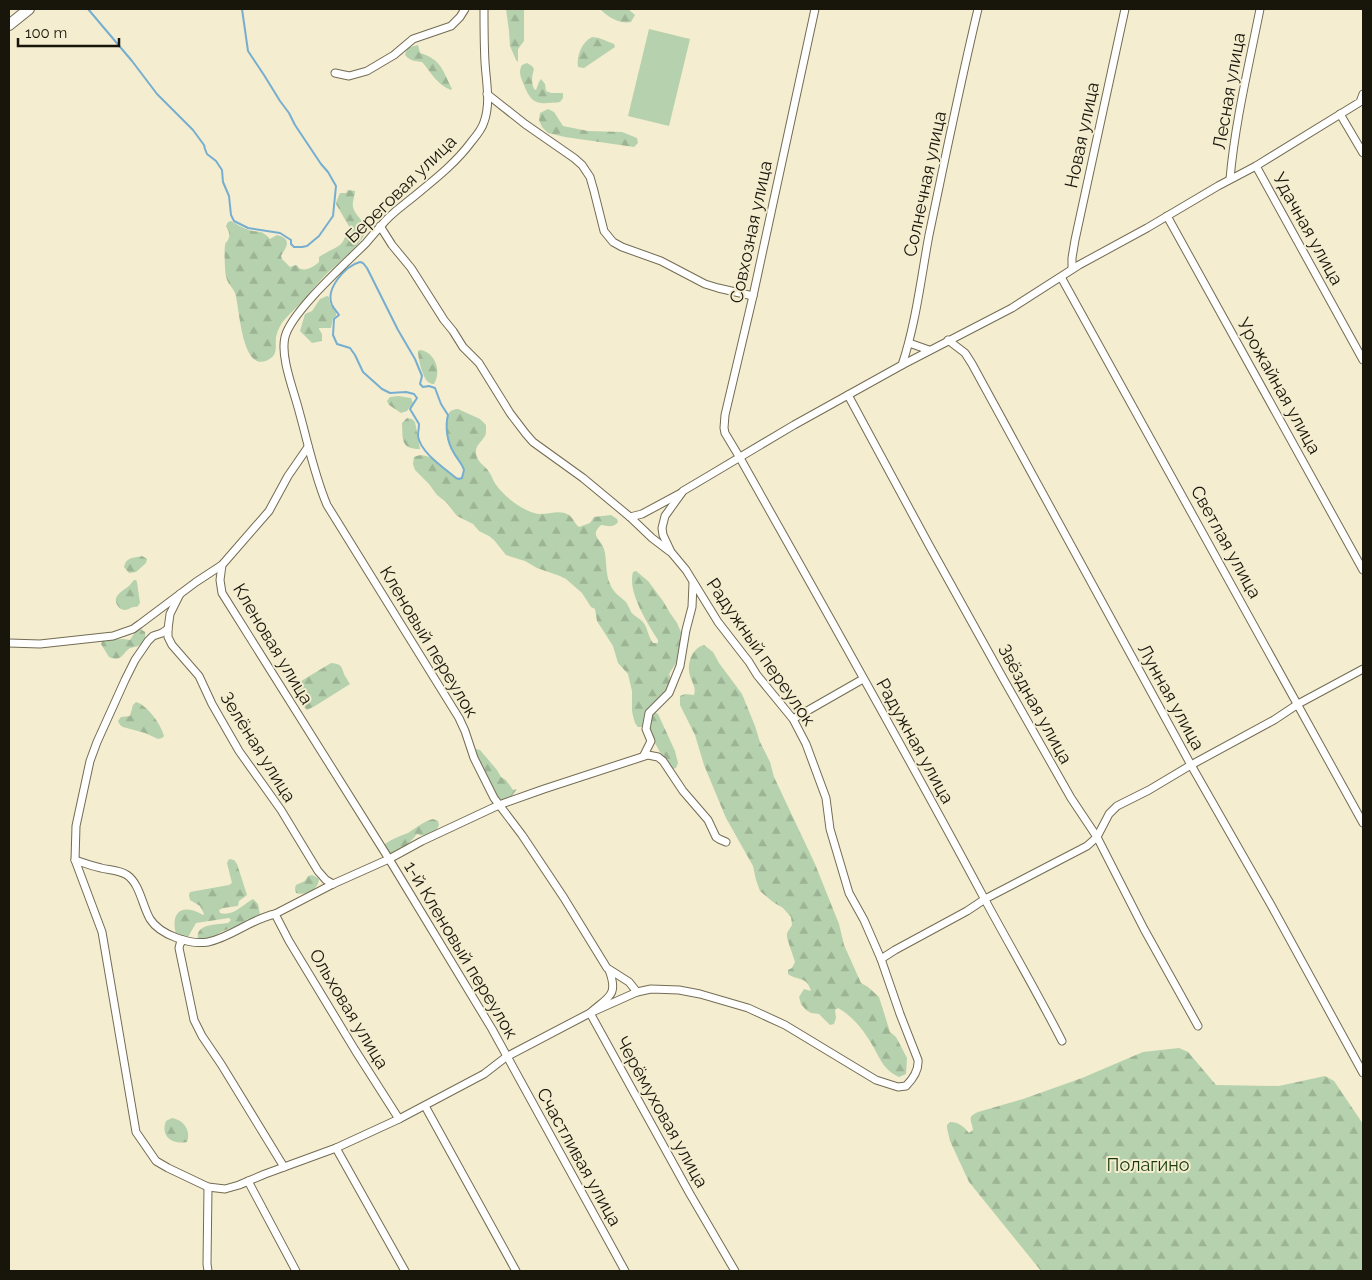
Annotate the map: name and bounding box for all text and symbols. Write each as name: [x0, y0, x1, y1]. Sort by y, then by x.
scale bar: [18, 15, 119, 47]
text: 100 m: [25, 24, 67, 42]
street label: Лесная улица: [1208, 31, 1249, 151]
street label: Новая улица: [1060, 80, 1103, 190]
street label: Солнечная улица: [899, 109, 950, 259]
street label: Береговая улица: [341, 130, 460, 247]
street label: Совхозная улица: [725, 159, 776, 305]
street label: Удачная улица: [1269, 169, 1348, 289]
street label: Урожайная улица: [1233, 314, 1326, 457]
street label: Светлая улица: [1187, 482, 1266, 602]
street label: Кленовый переулок: [376, 562, 483, 721]
street label: Радужный переулок: [702, 574, 820, 730]
street label: Кленовая улица: [229, 580, 318, 708]
street label: Звёздная улица: [994, 640, 1077, 767]
street label: Лунная улица: [1134, 640, 1209, 753]
street label: Радужная улица: [872, 674, 959, 807]
street label: Зелёная улица: [216, 688, 301, 806]
street label: 1-й Кленовый переулок: [400, 857, 523, 1042]
street label: Ольховая улица: [305, 945, 393, 1072]
street label: Черёмуховая улица: [612, 1032, 713, 1191]
street label: Счастливая улица: [533, 1084, 626, 1229]
park label: Полагино: [1107, 1154, 1190, 1175]

